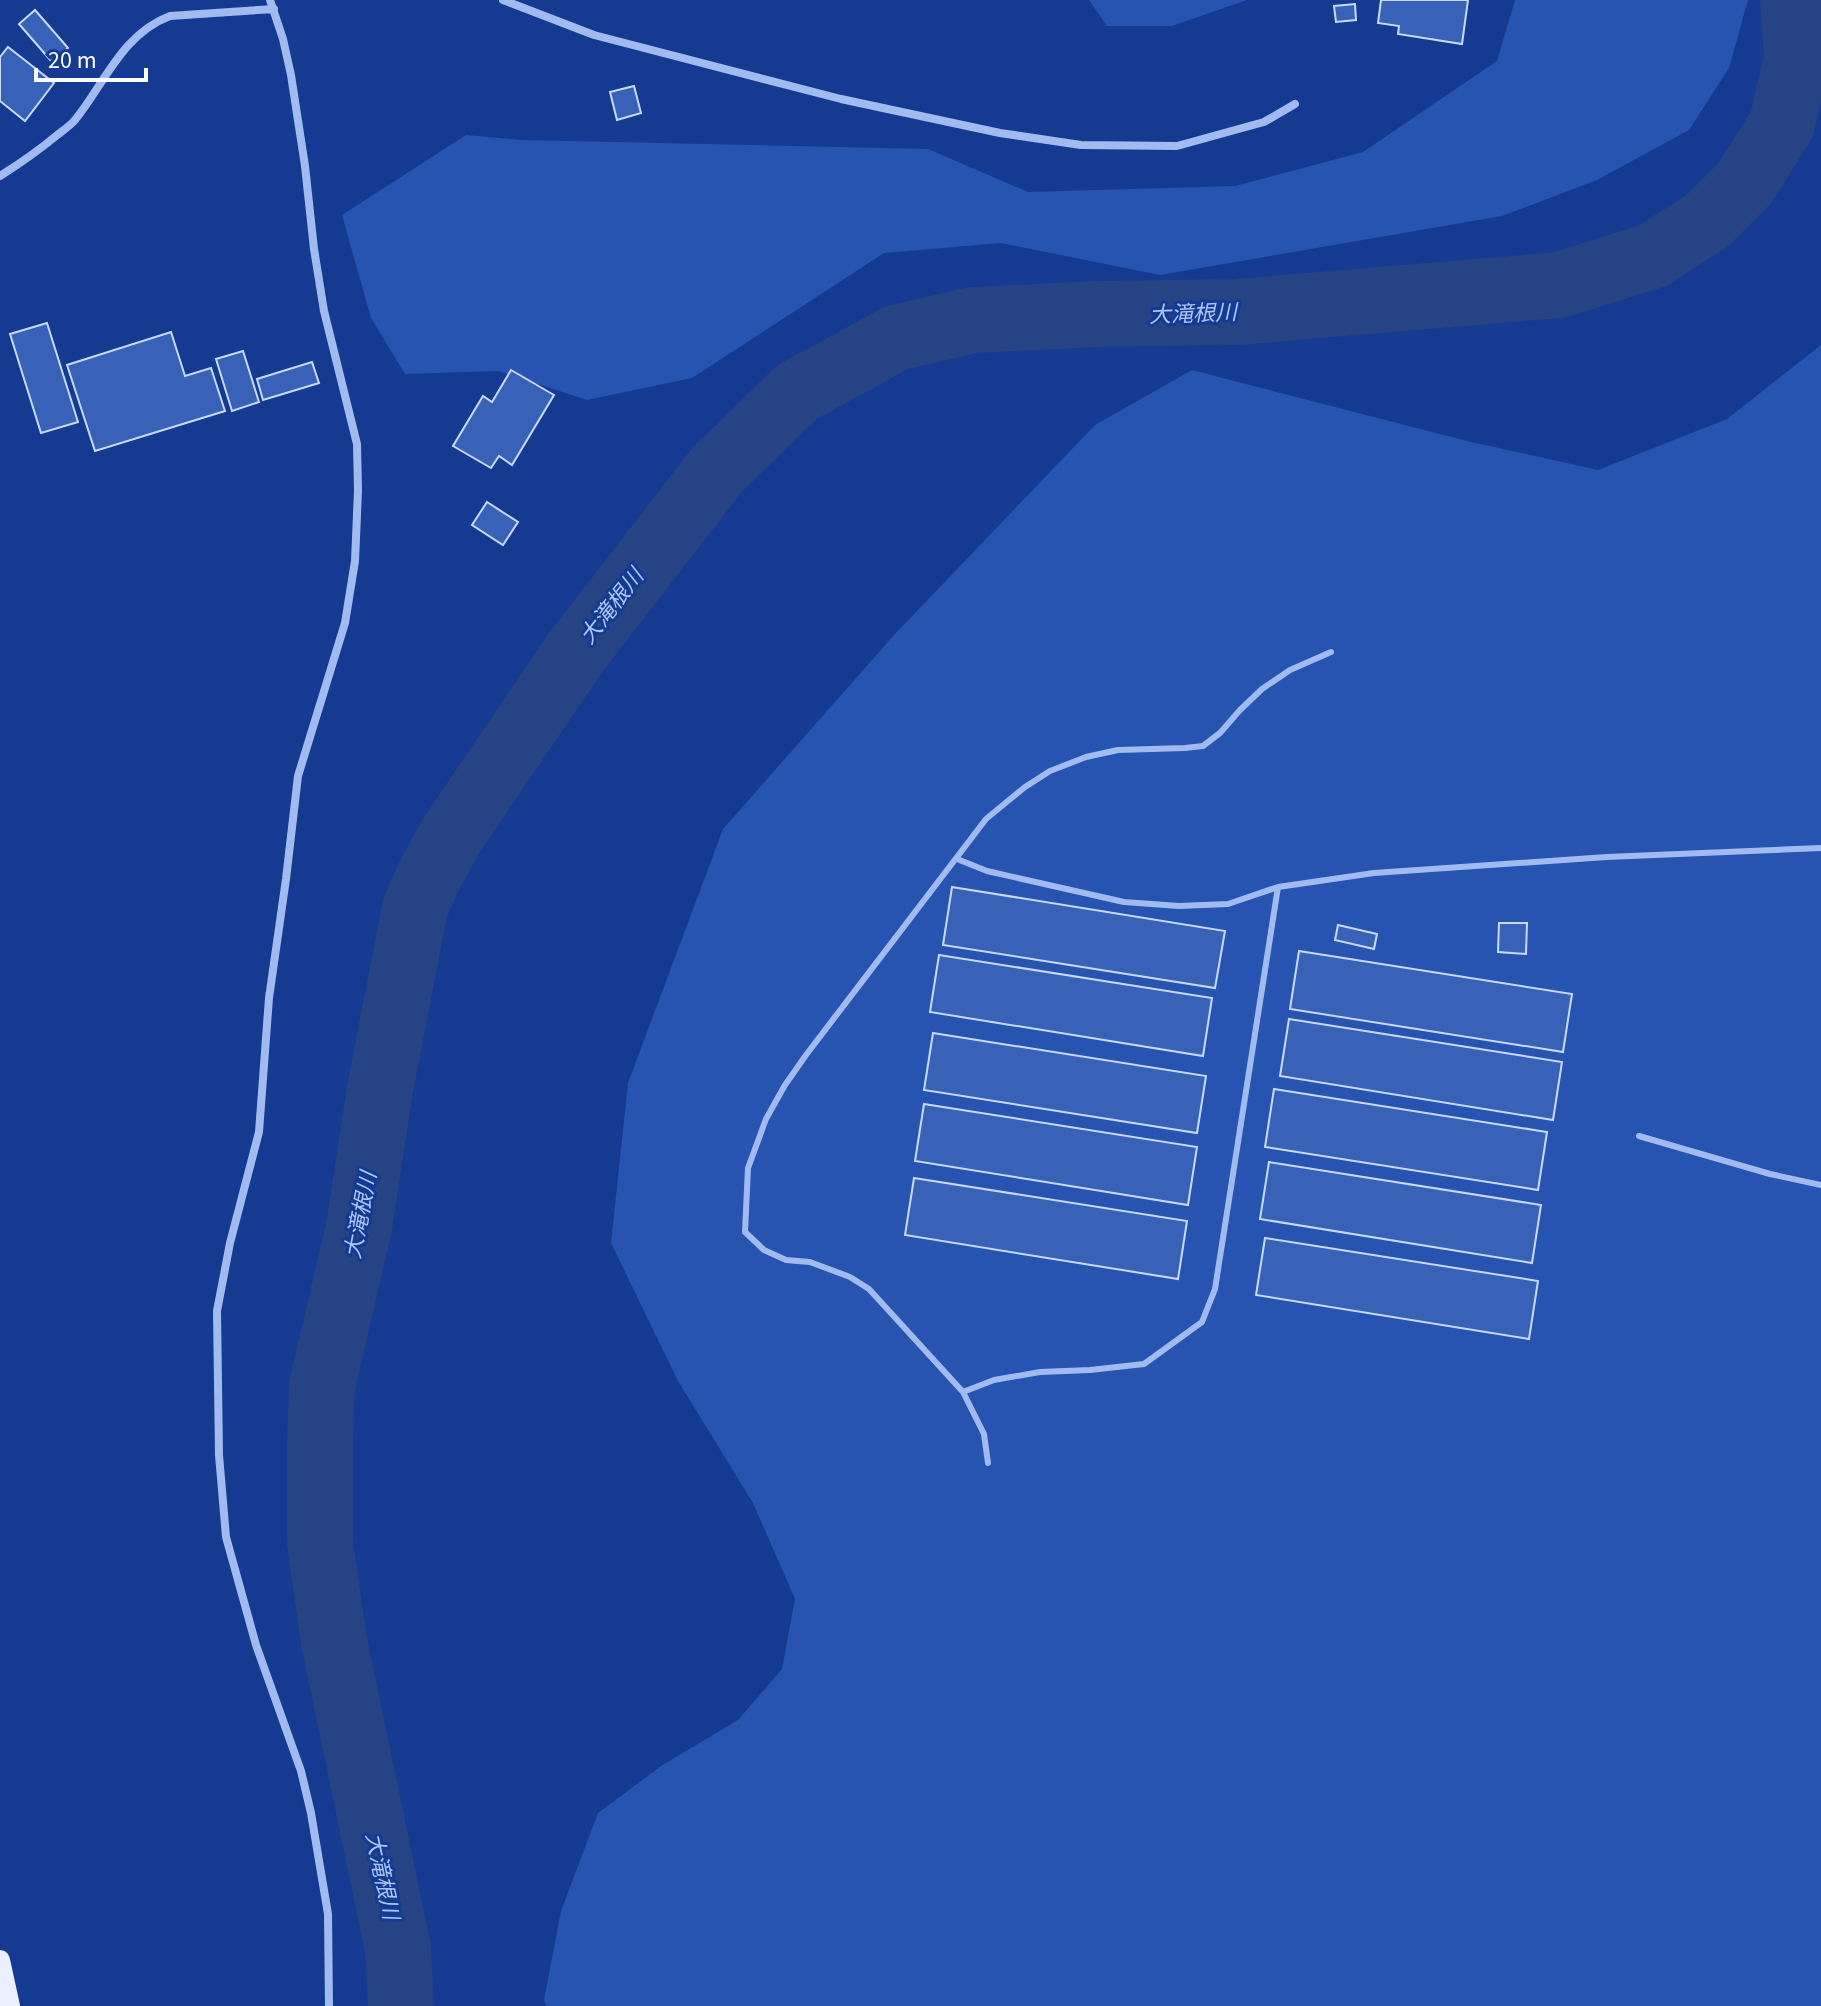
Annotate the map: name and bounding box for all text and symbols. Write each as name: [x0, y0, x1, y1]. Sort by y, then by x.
scale bar: [36, 32, 146, 82]
text: 20 m: [48, 43, 97, 78]
water label: 大滝根川: [1148, 296, 1240, 332]
water label: 大滝根川: [572, 561, 653, 651]
water label: 大滝根川: [337, 1167, 385, 1261]
water label: 大滝根川: [357, 1830, 407, 1925]

